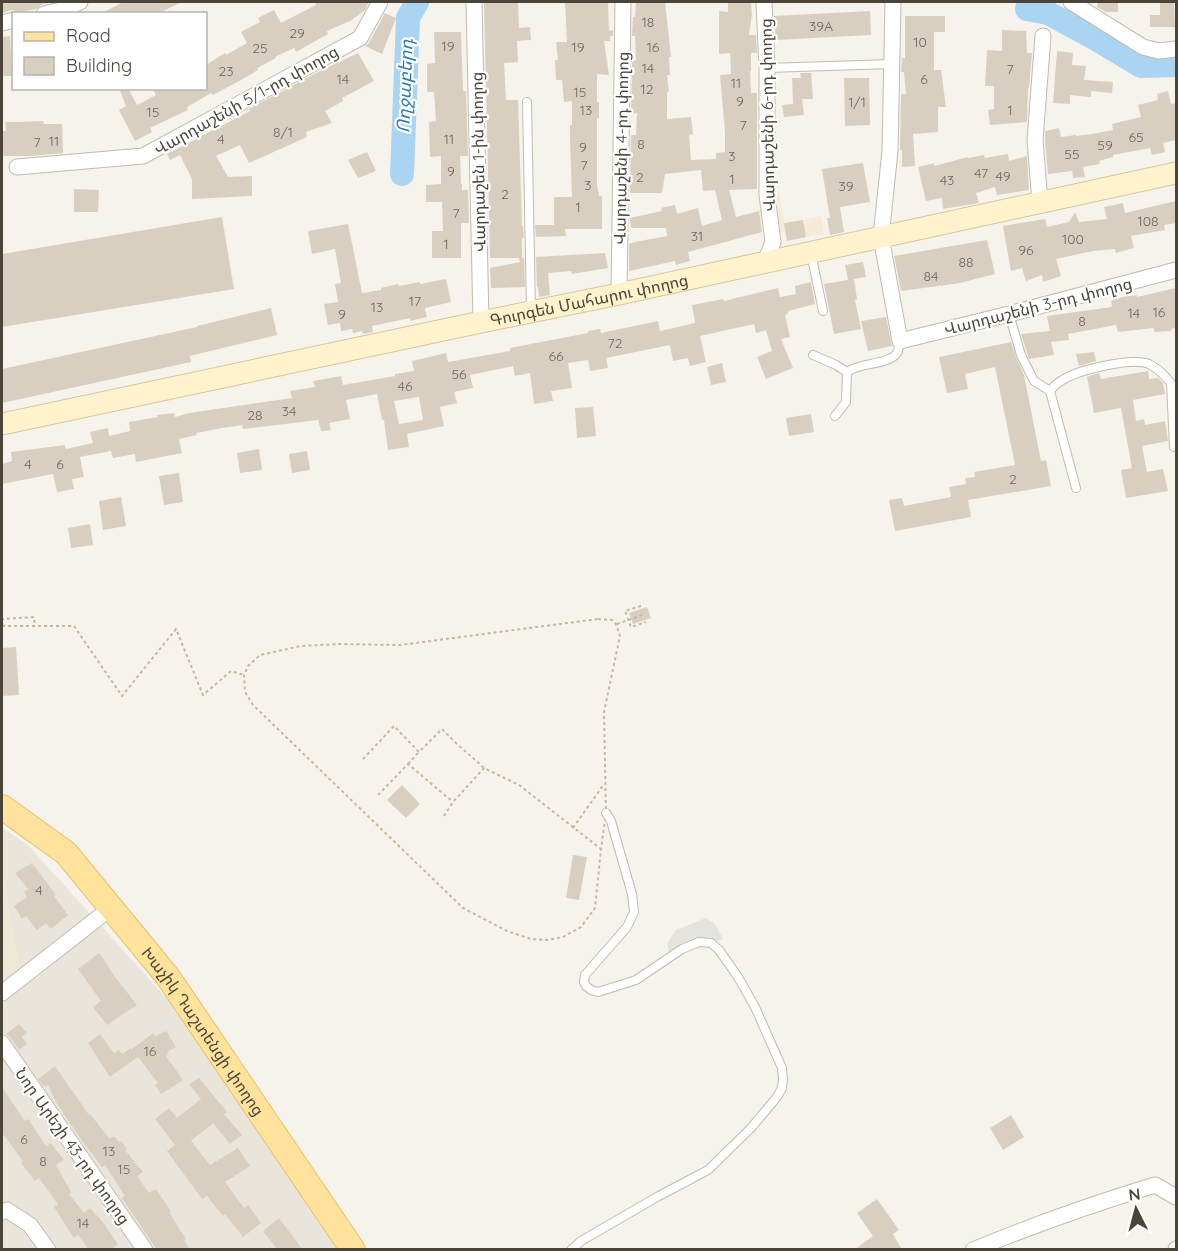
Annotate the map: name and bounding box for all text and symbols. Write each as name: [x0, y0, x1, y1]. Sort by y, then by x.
legend: [12, 12, 207, 90]
house number: 18: [642, 13, 654, 31]
house number: 39A: [809, 17, 833, 35]
street label: Վարդաշենի 6-րդ փողոց: [755, 18, 779, 212]
text: Road: [66, 24, 111, 47]
house number: 29: [289, 24, 305, 42]
house number: 10: [913, 33, 927, 51]
house number: 19: [442, 37, 455, 55]
water label: Ողջաբերդ: [391, 38, 418, 133]
house number: 19: [572, 38, 585, 56]
house number: 16: [647, 38, 660, 56]
house number: 25: [252, 39, 268, 57]
street label: Վարդաշենի 5/1-րդ փողոց: [150, 41, 342, 159]
street label: Վարդաշենի 4-րդ փողոց: [609, 51, 633, 245]
text: Building: [66, 54, 132, 77]
house number: 14: [642, 59, 654, 77]
house number: 7: [1006, 60, 1014, 78]
house number: 23: [218, 62, 234, 80]
house number: 14: [337, 70, 349, 88]
house number: 6: [920, 70, 928, 88]
street label: Վարդաշեն 1-ին փողոց: [466, 72, 490, 252]
house number: 11: [731, 74, 741, 92]
house number: 12: [641, 80, 654, 98]
house number: 15: [574, 83, 586, 101]
house number: 9: [736, 92, 744, 110]
house number: 1/1: [848, 93, 866, 111]
house number: 13: [580, 101, 592, 119]
house number: 1: [1007, 101, 1013, 119]
house number: 15: [147, 103, 159, 121]
house number: 7: [739, 116, 747, 134]
house number: 8/1: [273, 123, 293, 141]
house number: 65: [1128, 128, 1144, 146]
house number: 4: [217, 130, 225, 148]
house number: 11: [444, 130, 454, 148]
house number: 11: [49, 132, 59, 150]
house number: 7: [33, 133, 41, 151]
house number: 8: [637, 135, 645, 153]
house number: 59: [1097, 136, 1113, 154]
house number: 9: [579, 138, 587, 156]
house number: 55: [1064, 145, 1080, 163]
house number: 3: [728, 147, 736, 165]
house number: 7: [580, 156, 588, 174]
house number: 9: [447, 162, 455, 180]
house number: 47: [974, 164, 988, 182]
house number: 49: [996, 167, 1011, 185]
house number: 2: [636, 168, 644, 186]
house number: 1: [729, 170, 735, 188]
house number: 43: [940, 171, 954, 189]
house number: 3: [584, 176, 592, 194]
house number: 39: [838, 177, 854, 195]
house number: 2: [501, 185, 509, 203]
house number: 1: [575, 198, 581, 216]
house number: 7: [452, 204, 460, 222]
house number: 108: [1137, 212, 1159, 230]
house number: 31: [691, 227, 703, 245]
house number: 100: [1062, 230, 1084, 248]
house number: 1: [443, 235, 449, 253]
house number: 96: [1018, 241, 1034, 259]
house number: 88: [958, 253, 974, 271]
house number: 84: [924, 267, 938, 285]
street label: Գուրգեն Մահարու փողոց: [488, 269, 690, 330]
street label: Վարդաշենի 3-րդ փողոց: [942, 273, 1134, 339]
house number: 17: [409, 292, 421, 310]
house number: 13: [371, 298, 383, 316]
house number: 16: [1153, 303, 1166, 321]
house number: 14: [1128, 304, 1140, 322]
house number: 9: [338, 305, 346, 323]
house number: 8: [1078, 312, 1086, 330]
house number: 72: [608, 334, 623, 352]
house number: 66: [548, 347, 564, 365]
house number: 56: [451, 365, 467, 383]
house number: 46: [398, 377, 413, 395]
house number: 34: [282, 402, 296, 420]
house number: 28: [247, 406, 263, 424]
house number: 4: [24, 455, 32, 473]
house number: 6: [56, 455, 64, 473]
house number: 2: [1009, 470, 1017, 488]
house number: 4: [35, 881, 43, 899]
street label: Խաչիկ Դաշտենցի փողոց: [137, 943, 269, 1119]
house number: 16: [144, 1042, 157, 1060]
street label: Նոր Արեշի 43-րդ փողոց: [11, 1064, 135, 1228]
house number: 6: [20, 1130, 28, 1148]
house number: 13: [103, 1142, 115, 1160]
house number: 8: [39, 1152, 47, 1170]
house number: 15: [118, 1160, 130, 1178]
north arrow: [1106, 1179, 1166, 1239]
text: N: [1128, 1184, 1141, 1205]
house number: 14: [77, 1214, 89, 1232]

